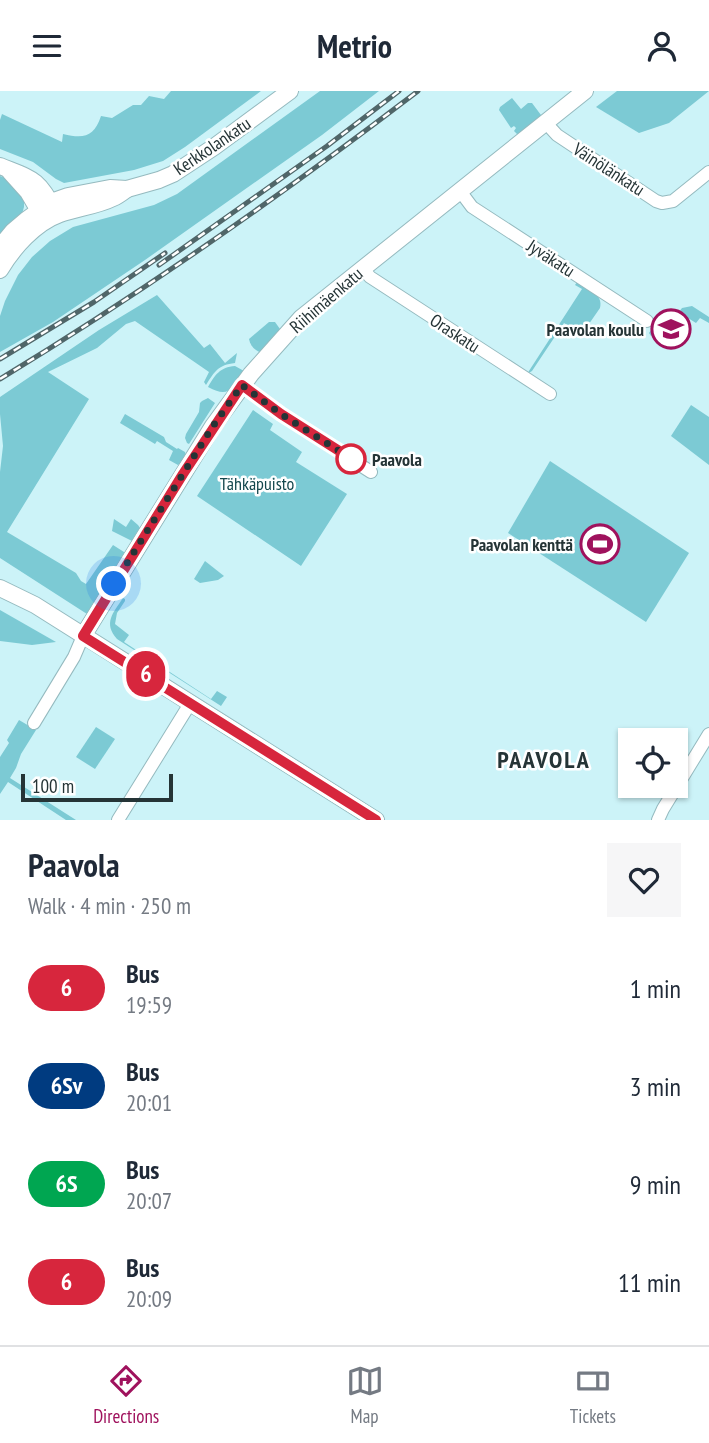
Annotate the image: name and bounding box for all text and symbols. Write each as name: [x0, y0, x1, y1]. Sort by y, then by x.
text: Metrio: [317, 25, 392, 67]
icon: menu: [28, 27, 66, 65]
icon: person: [643, 27, 681, 65]
street label: Kerkkolankatu: [169, 112, 255, 180]
street label: Väinölänkatu: [568, 137, 649, 201]
street label: Jyväkatu: [522, 234, 579, 282]
street label: Riihimäenkatu: [285, 262, 367, 338]
street label: Oraskatu: [426, 308, 484, 358]
school or university icon: Paavolan koulu: [650, 308, 692, 350]
place label: Paavolan koulu: [547, 318, 644, 341]
marker: Paavola: [336, 444, 366, 474]
place label: Paavola: [372, 448, 422, 471]
park label: Tähkäpuisto: [220, 472, 295, 495]
sports icon: Paavolan kenttä: [579, 523, 621, 565]
place label: Paavolan kenttä: [470, 533, 573, 556]
your location: [96, 566, 131, 601]
line badge: 6: [123, 651, 169, 697]
text: 6: [140, 658, 152, 689]
map controls: [618, 728, 688, 798]
button: locate: [618, 728, 688, 798]
district label: PAAVOLA: [497, 744, 591, 775]
scale bar: [21, 771, 173, 803]
text: 100 m: [32, 774, 74, 798]
text: Paavola: [28, 843, 120, 886]
button: heart: [607, 843, 681, 917]
text: Walk · 4 min · 250 m: [28, 891, 191, 920]
text: Bus: [126, 957, 159, 990]
text: 6: [61, 972, 72, 1003]
text: 1 min: [630, 972, 681, 1005]
text: 19:59: [126, 990, 172, 1019]
text: Bus: [126, 1055, 159, 1088]
text: 6Sv: [51, 1070, 82, 1101]
text: 3 min: [630, 1070, 681, 1103]
text: 20:01: [126, 1088, 172, 1117]
text: Bus: [126, 1153, 159, 1186]
text: 6S: [55, 1168, 78, 1199]
text: 9 min: [630, 1168, 681, 1201]
text: 20:07: [126, 1186, 172, 1215]
text: Bus: [126, 1251, 159, 1284]
text: 6: [61, 1266, 72, 1297]
text: 11 min: [618, 1266, 681, 1299]
text: 20:09: [126, 1284, 172, 1313]
tab: Directions: [93, 1362, 159, 1428]
tab: Map: [346, 1362, 384, 1428]
tab: Tickets: [570, 1362, 616, 1428]

